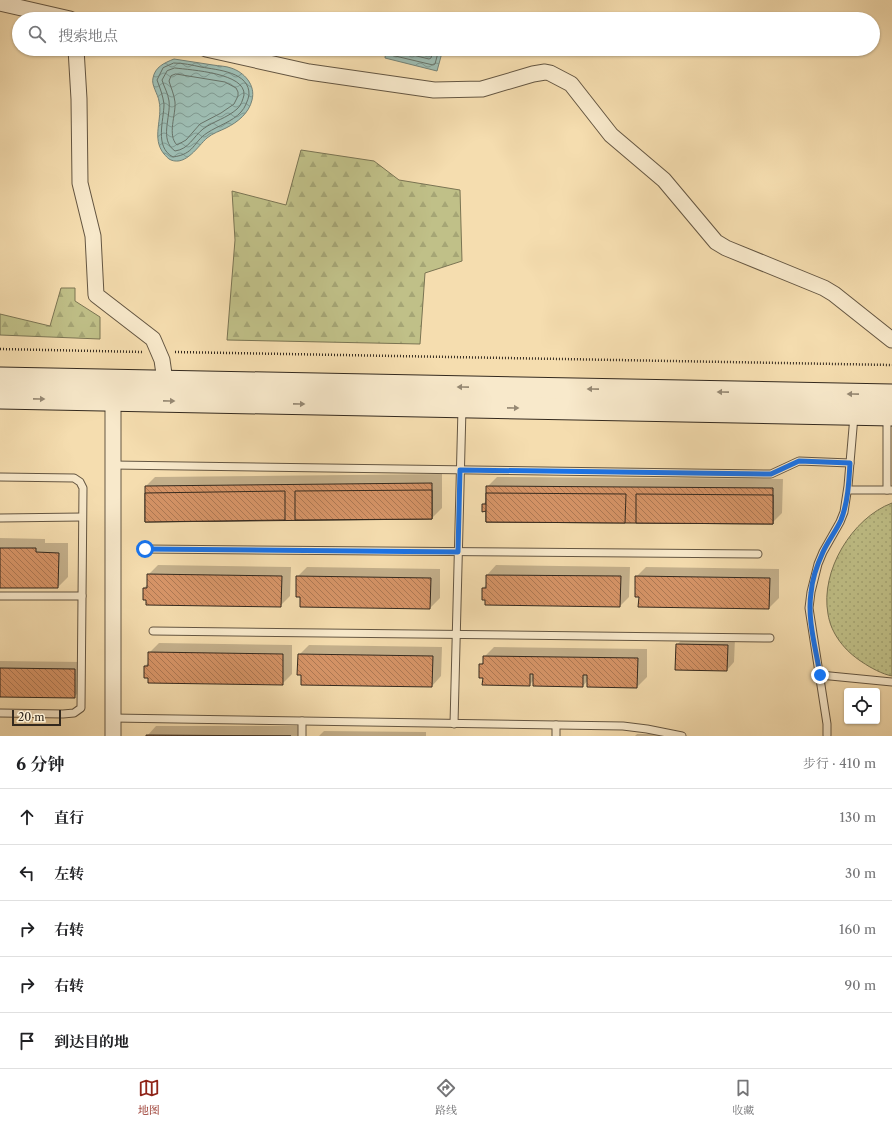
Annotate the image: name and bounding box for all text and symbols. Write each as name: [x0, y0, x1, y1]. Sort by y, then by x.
search box: [12, 12, 880, 56]
icon: search: [26, 23, 48, 45]
text: 搜索地点: [58, 26, 118, 45]
one-way arrow: [456, 384, 469, 390]
one-way arrow: [587, 386, 599, 393]
one-way arrow: [716, 389, 729, 395]
one-way arrow: [846, 391, 859, 397]
one-way arrow: [33, 396, 46, 402]
one-way arrow: [163, 398, 175, 405]
one-way arrow: [293, 401, 306, 407]
one-way arrow: [507, 405, 520, 411]
route start: [136, 540, 154, 558]
route end: [811, 666, 829, 684]
map controls: [844, 688, 880, 724]
button: locate: [844, 688, 880, 724]
scale bar: [12, 708, 61, 727]
text: 20 m: [18, 710, 44, 724]
text: 6 分钟: [16, 754, 64, 774]
text: 步行 · 410 m: [803, 755, 876, 771]
icon: ahead: [16, 806, 38, 828]
text: 直行: [54, 808, 84, 827]
text: 130 m: [840, 809, 876, 825]
icon: left: [16, 862, 38, 884]
text: 左转: [54, 864, 84, 883]
text: 30 m: [845, 865, 876, 881]
icon: right: [16, 918, 38, 940]
text: 右转: [54, 920, 84, 939]
text: 160 m: [839, 921, 876, 937]
icon: right: [16, 974, 38, 996]
text: 右转: [54, 976, 84, 995]
text: 90 m: [845, 977, 876, 993]
icon: arrive: [16, 1030, 38, 1052]
text: 到达目的地: [54, 1032, 129, 1051]
tab: 地图: [138, 1077, 160, 1117]
tab: 路线: [435, 1077, 457, 1117]
tab: 收藏: [732, 1077, 754, 1117]

